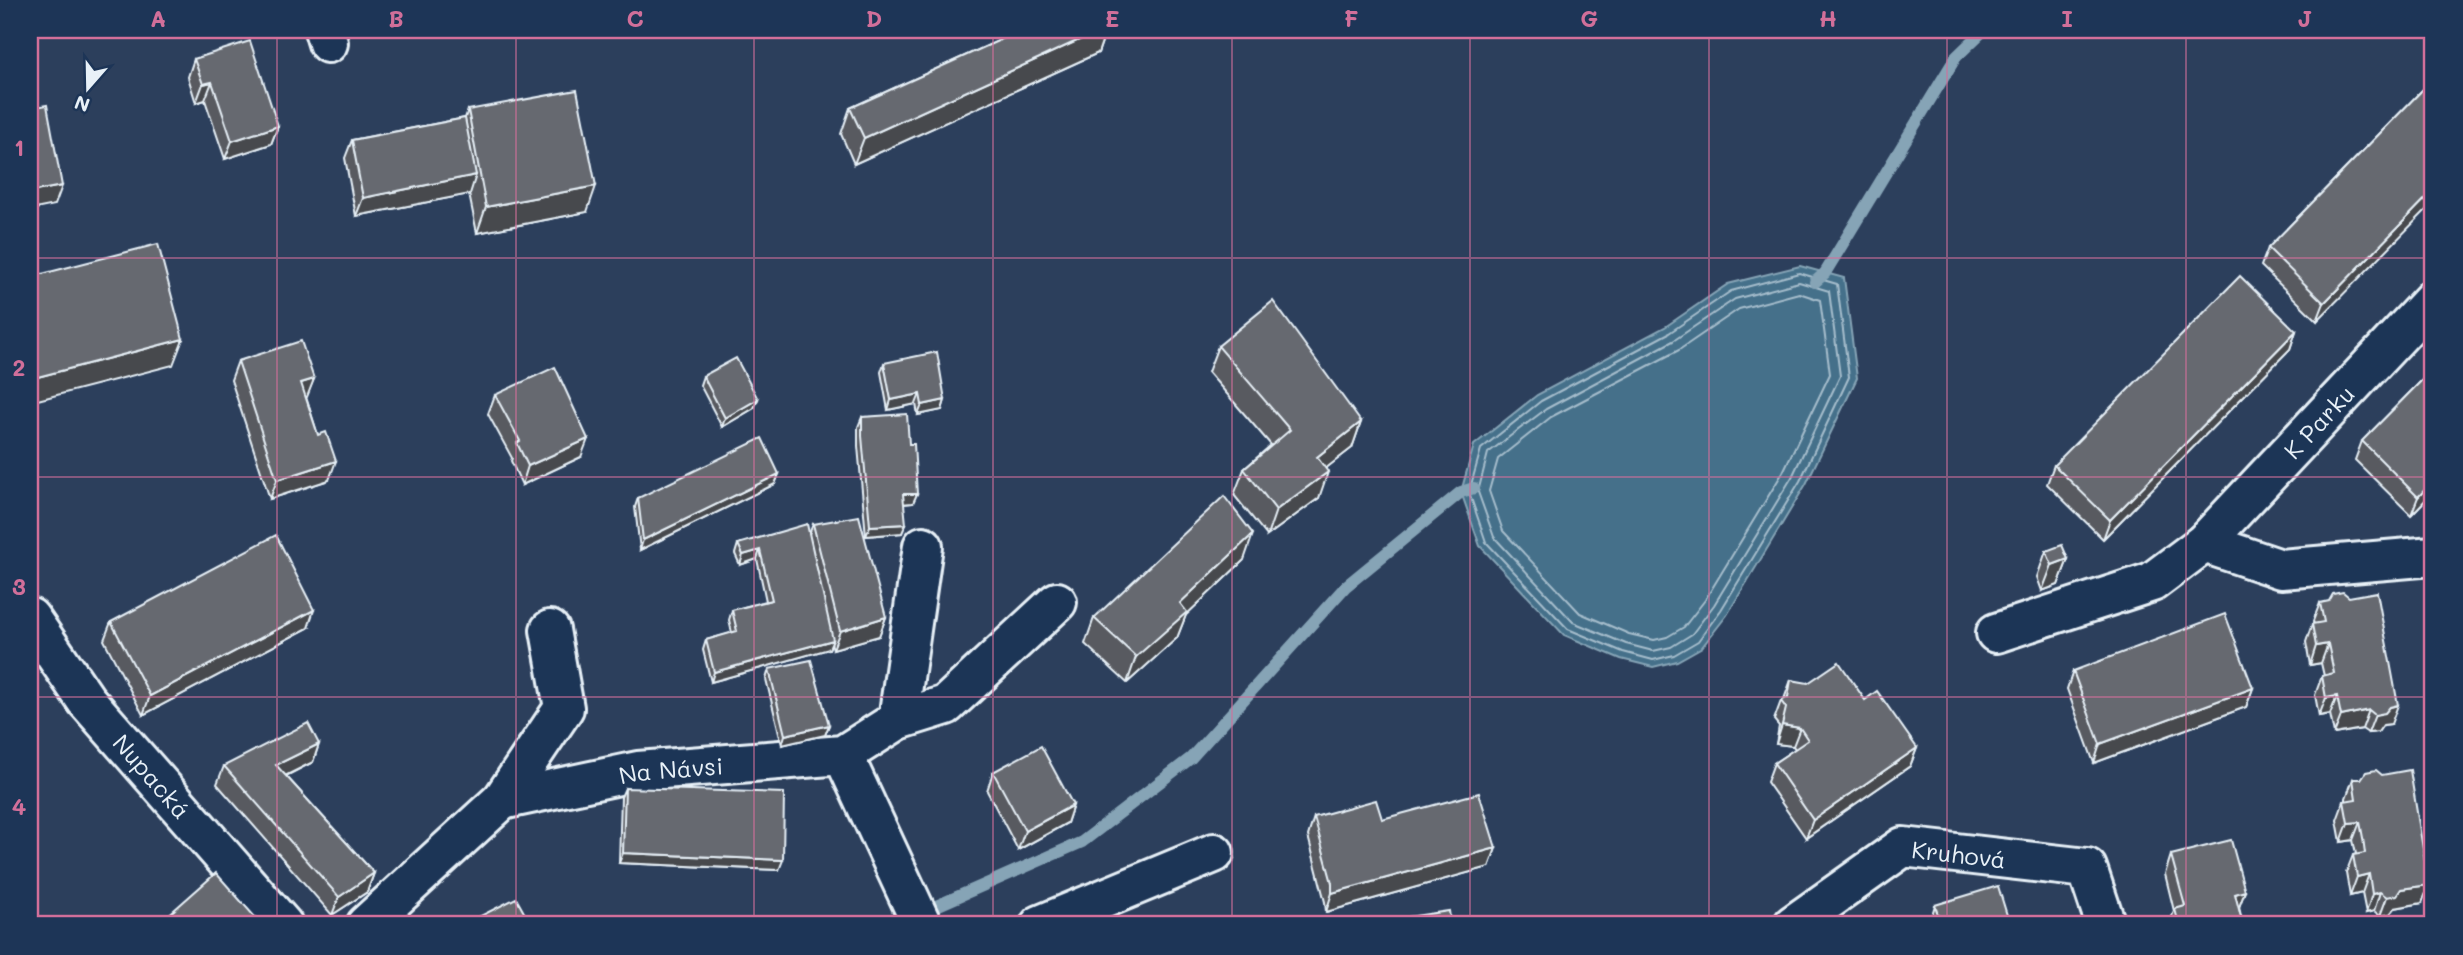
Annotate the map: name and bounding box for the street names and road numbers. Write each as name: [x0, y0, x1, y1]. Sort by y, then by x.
street label: K Parku: [2276, 378, 2360, 465]
street label: Nupacká: [107, 727, 198, 825]
street label: Na Návsi: [616, 749, 724, 790]
street label: Kruhová: [1910, 833, 2007, 874]

